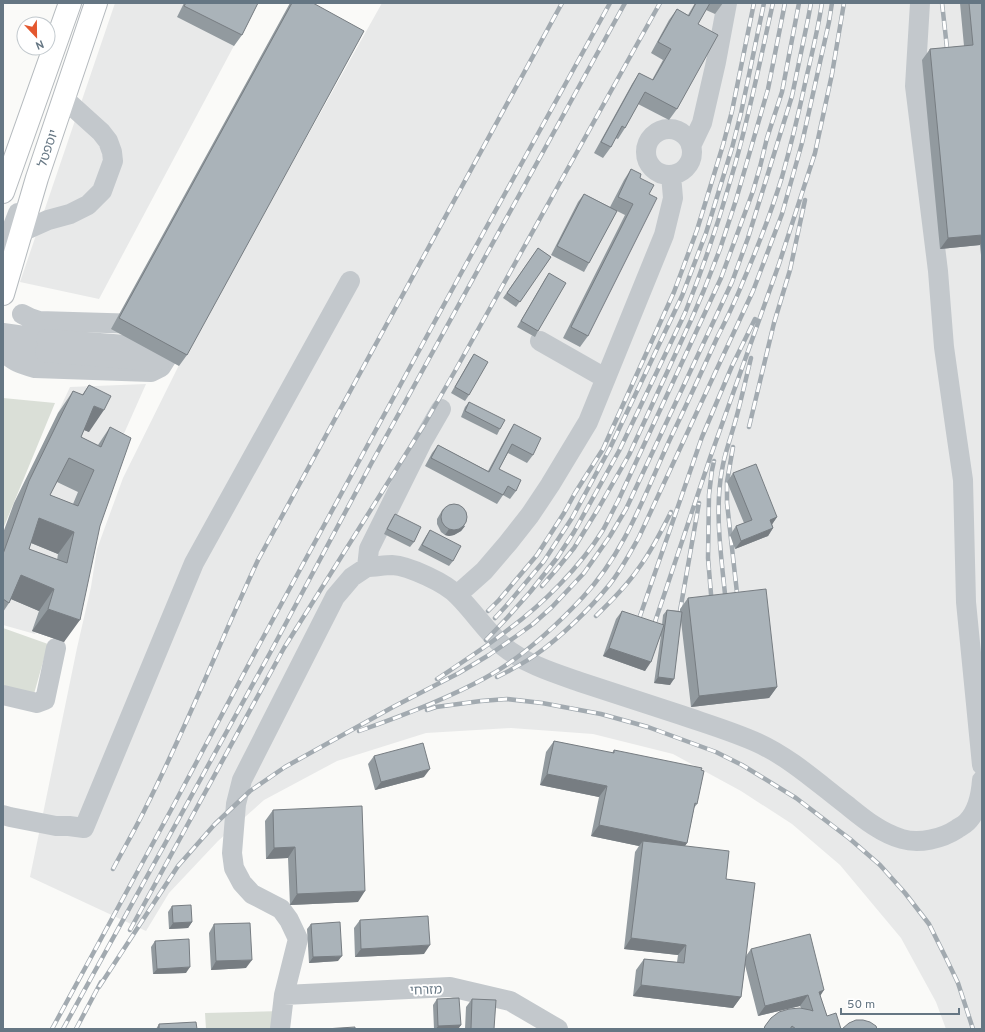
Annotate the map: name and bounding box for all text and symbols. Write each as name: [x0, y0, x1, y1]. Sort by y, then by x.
north arrow: [16, 16, 56, 56]
text: N: [33, 36, 46, 52]
street label: יוספטל: [35, 128, 63, 170]
street label: מזרחי: [410, 982, 443, 1000]
scale bar: [841, 990, 959, 1016]
text: 50 m: [847, 997, 875, 1013]

